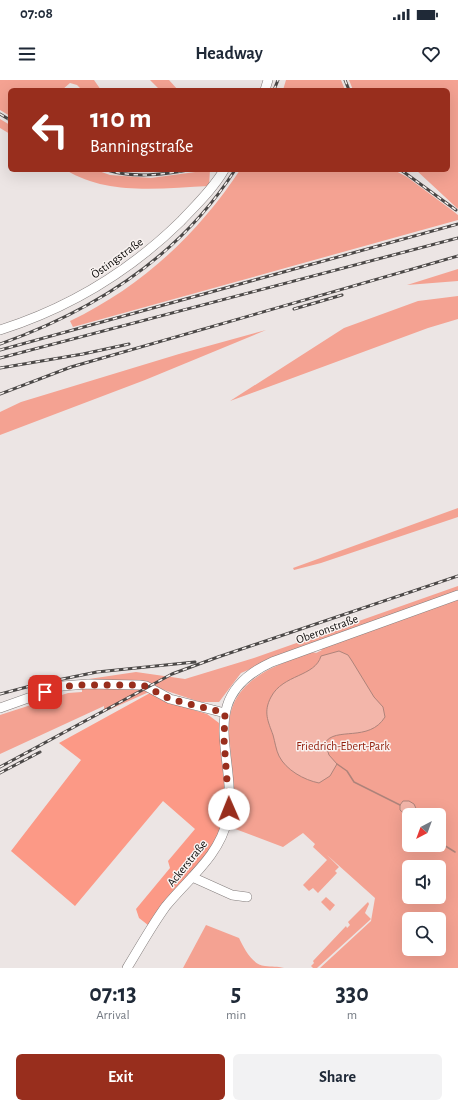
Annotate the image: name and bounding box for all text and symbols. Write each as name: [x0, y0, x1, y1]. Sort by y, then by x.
text: 07:08: [20, 6, 53, 21]
icon: menu: [16, 43, 38, 65]
icon: heart: [420, 43, 442, 65]
text: Headway: [195, 45, 263, 63]
icon: left: [24, 104, 76, 156]
text: 110 m: [90, 105, 152, 133]
text: Banningstraße: [90, 138, 193, 156]
street label: Östingstraße: [88, 235, 145, 281]
street label: Oberonstraße: [294, 612, 360, 646]
pin: [28, 675, 62, 709]
icon: arrive: [34, 681, 56, 703]
park label: Friedrich-Ebert-Park: [296, 740, 390, 752]
position arrow: [208, 788, 250, 830]
north arrow: [402, 808, 446, 852]
map controls: [402, 808, 446, 956]
street label: Ackerstraße: [165, 838, 209, 888]
button: sound: [402, 860, 446, 904]
button: search: [402, 912, 446, 956]
text: 07:13: [89, 982, 137, 1006]
text: 5: [231, 982, 241, 1006]
text: 330: [335, 982, 369, 1006]
text: Arrival: [96, 1009, 130, 1022]
text: min: [226, 1009, 246, 1022]
text: m: [347, 1009, 357, 1022]
button: Exit: [16, 1054, 225, 1100]
button: Share: [233, 1054, 442, 1100]

